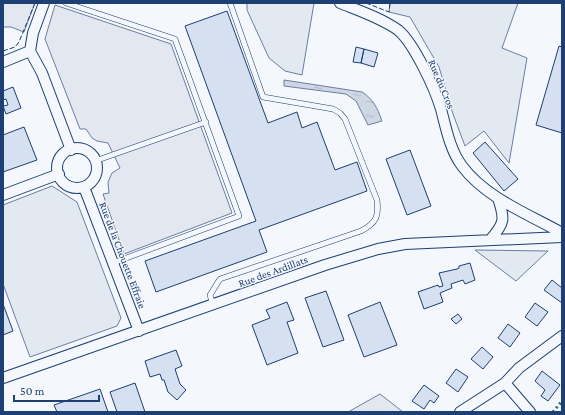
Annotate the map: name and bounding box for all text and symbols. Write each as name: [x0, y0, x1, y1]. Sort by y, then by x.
street label: Rue du Cros: [426, 58, 458, 110]
street label: Rue de la Chouette Effraie: [97, 200, 149, 310]
street label: Rue des Ardillats: [237, 253, 309, 289]
scale bar: [14, 377, 99, 403]
text: 50 m: [20, 384, 45, 398]

